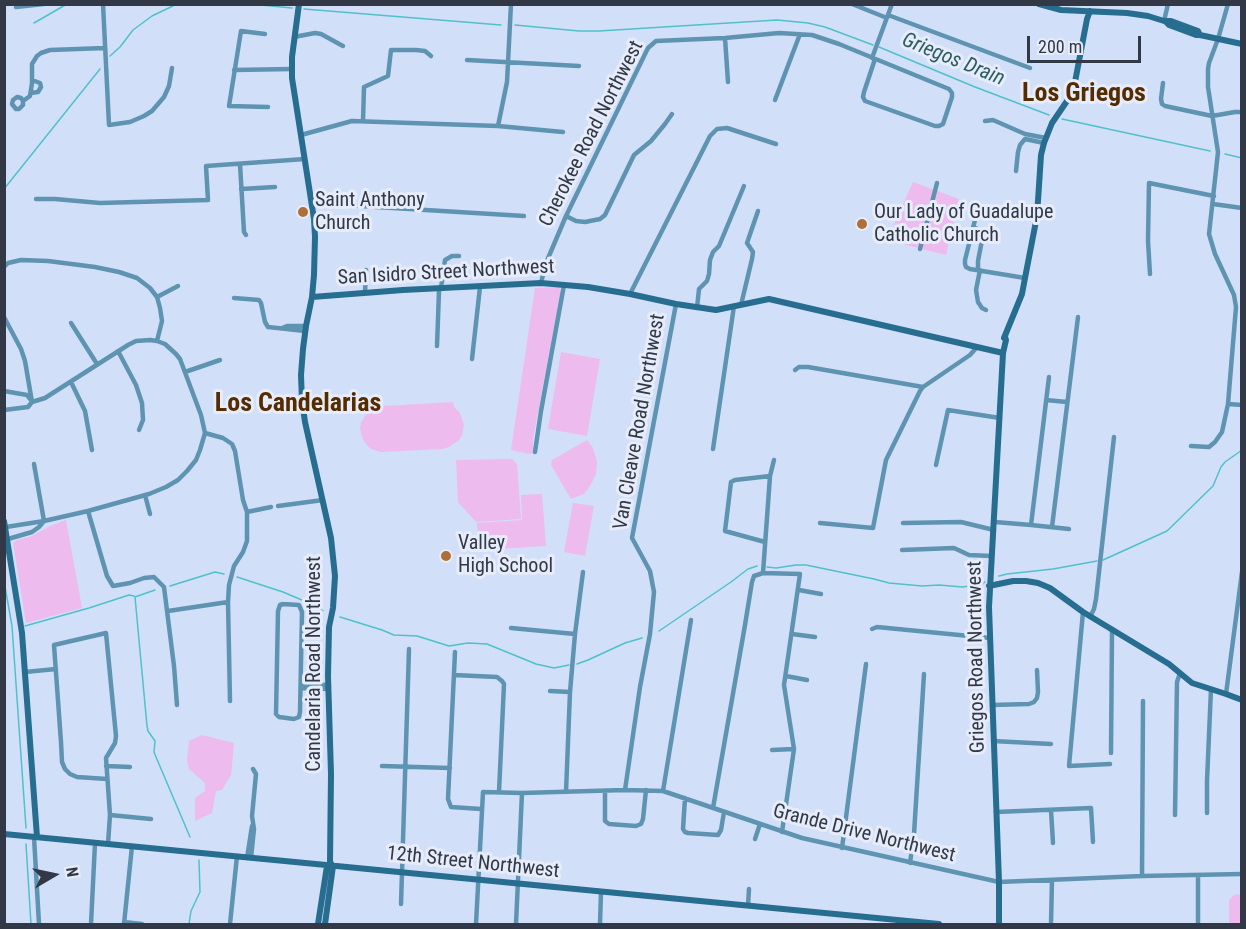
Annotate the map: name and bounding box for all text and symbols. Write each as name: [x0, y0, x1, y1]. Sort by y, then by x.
scale bar: [1030, 24, 1144, 62]
water label: Griegos Drain: [898, 28, 1008, 92]
text: 200 m: [1038, 36, 1082, 57]
street label: Cherokee Road Northwest: [535, 37, 649, 231]
district label: Los Griegos: [1022, 78, 1146, 110]
place label: Saint Anthony Church: [315, 189, 425, 236]
place label: Our Lady of Guadalupe Catholic Church: [874, 201, 1053, 248]
marker: Saint Anthony Church: [296, 205, 310, 219]
marker: Our Lady of Guadalupe Catholic Church: [855, 217, 869, 231]
street label: San Isidro Street Northwest: [337, 255, 555, 291]
street label: Van Cleave Road Northwest: [609, 312, 671, 532]
district label: Los Candelarias: [215, 388, 381, 420]
place label: Valley High School: [458, 532, 553, 579]
marker: Valley High School: [439, 549, 453, 563]
street label: Candelaria Road Northwest: [303, 556, 327, 772]
street label: Griegos Road Northwest: [963, 561, 991, 753]
street label: Grande Drive Northwest: [770, 800, 958, 868]
street label: 12th Street Northwest: [386, 842, 560, 884]
north arrow: [24, 845, 84, 905]
text: N: [62, 866, 82, 878]

